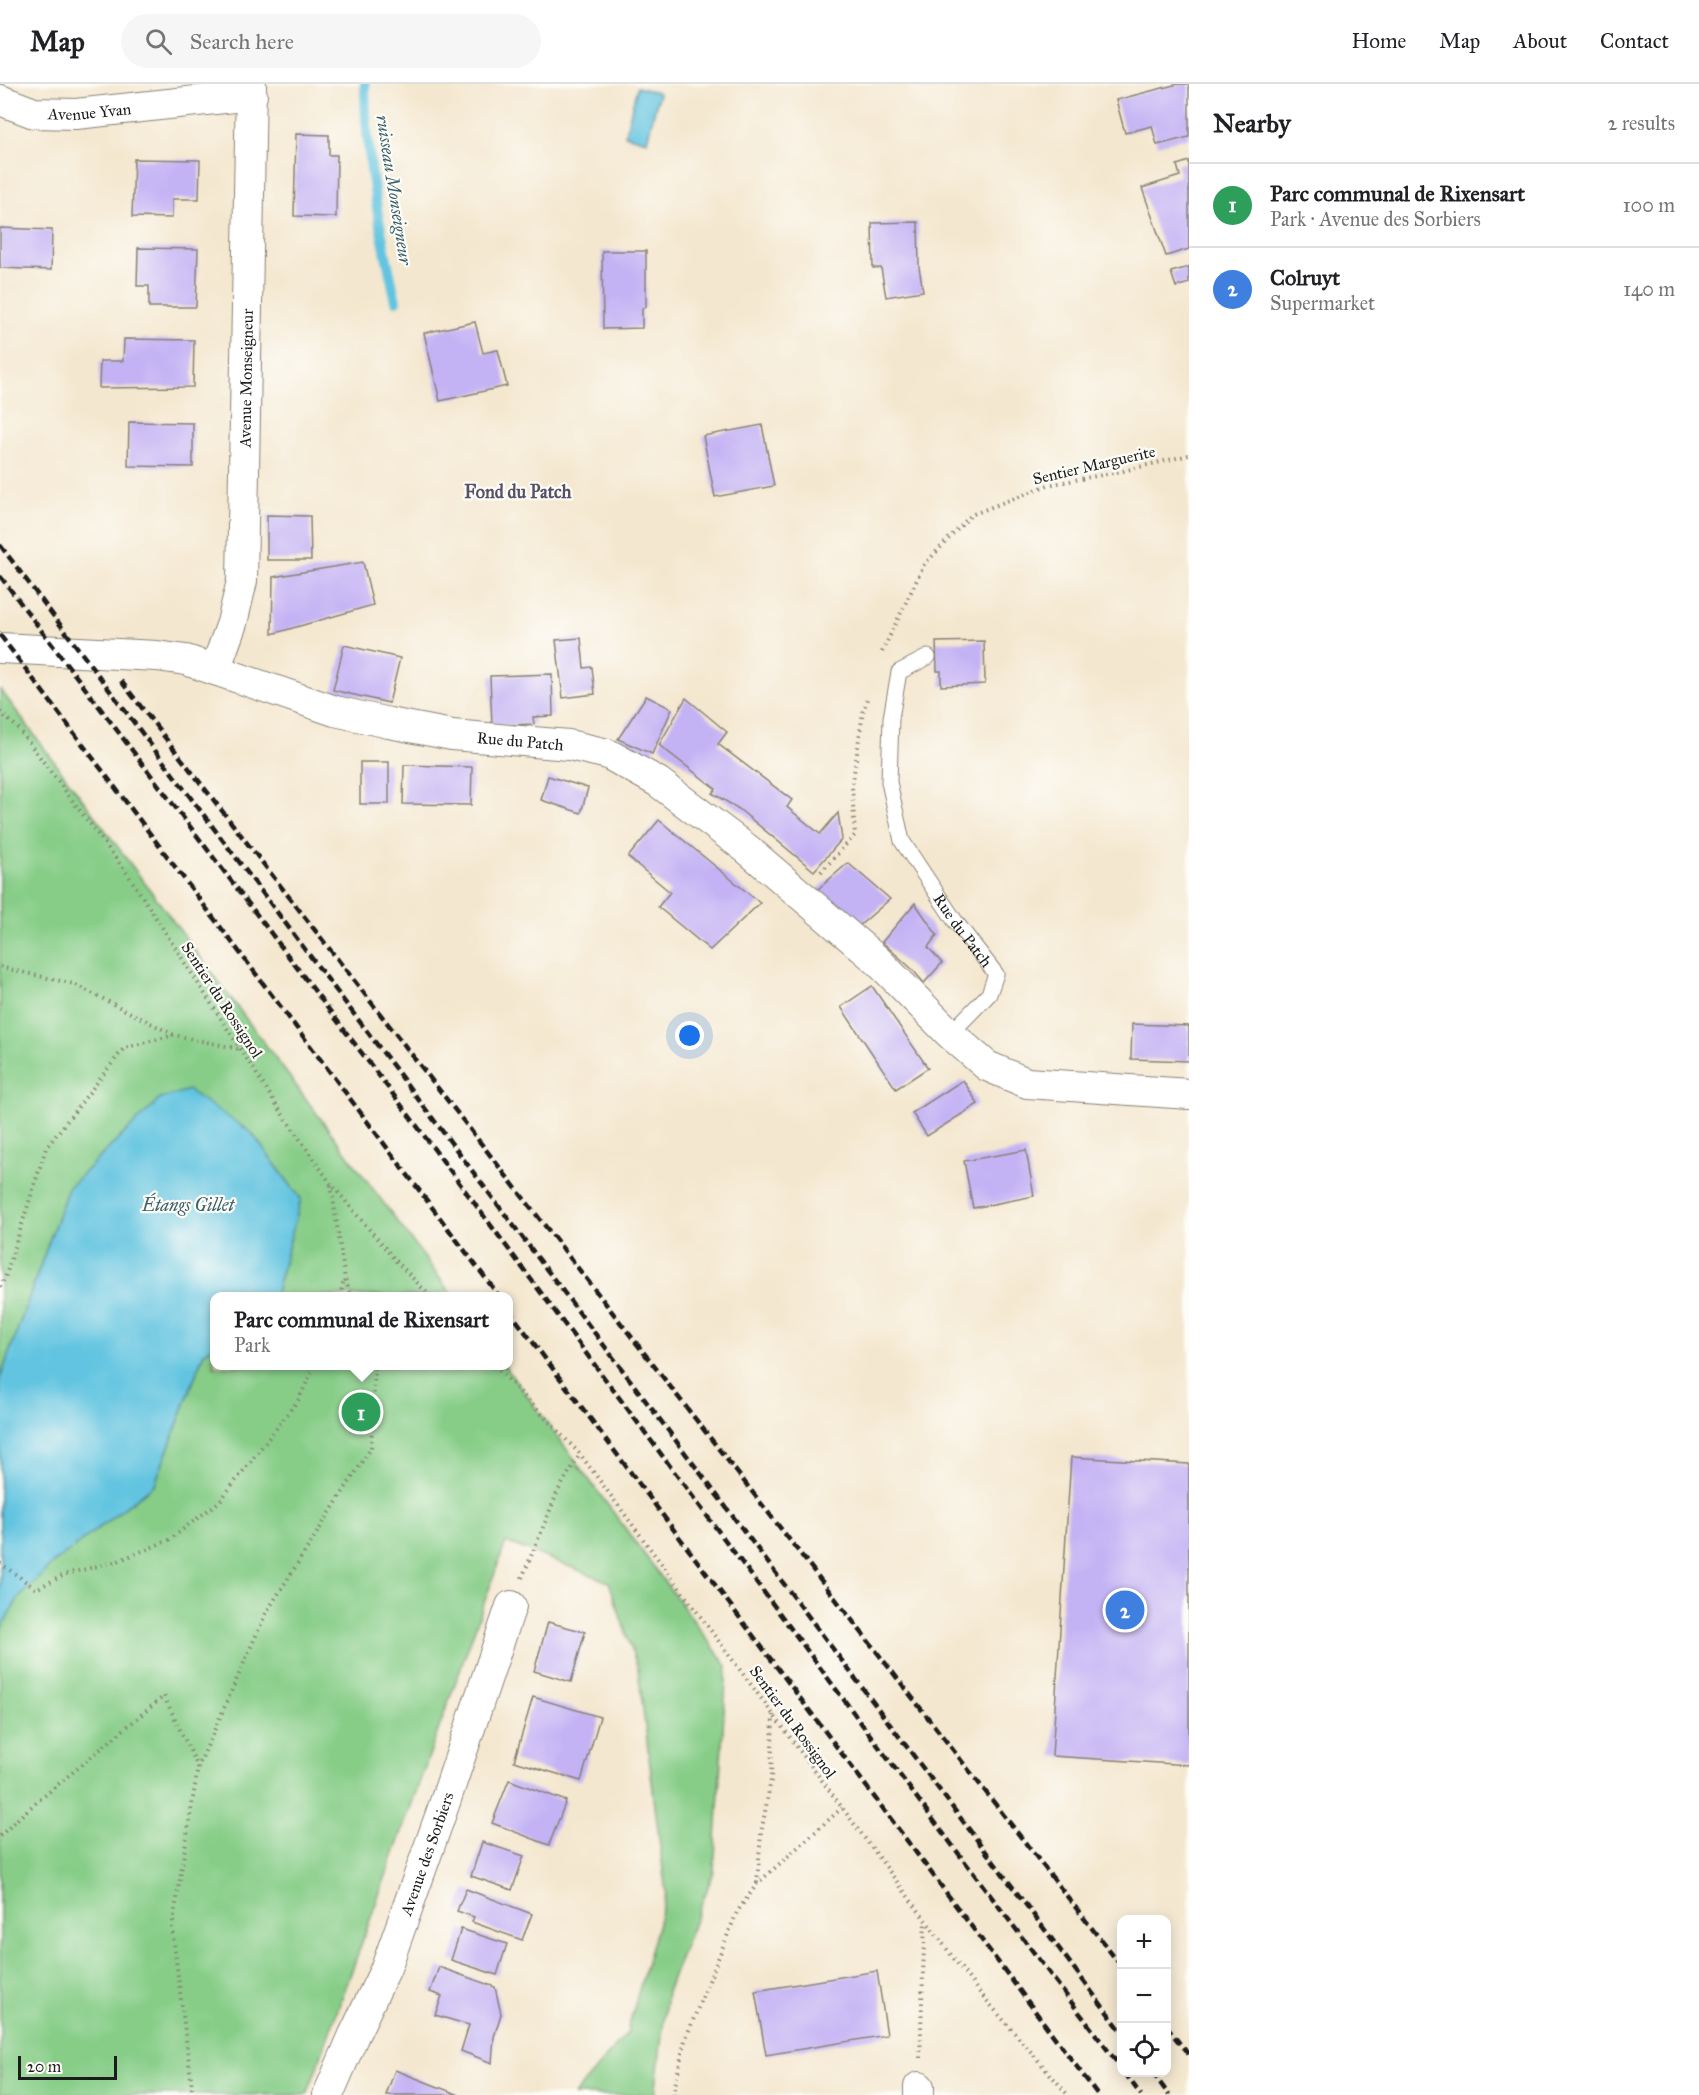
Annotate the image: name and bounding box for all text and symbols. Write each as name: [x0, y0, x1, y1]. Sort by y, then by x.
search box: [121, 14, 541, 68]
text: Map: [30, 24, 85, 59]
icon: search: [142, 25, 175, 58]
text: Search here: [190, 28, 294, 55]
text: Home: [1351, 28, 1406, 54]
text: Map: [1439, 28, 1480, 54]
text: About: [1513, 28, 1567, 54]
text: Contact: [1600, 28, 1669, 54]
street label: Avenue Yvan: [47, 99, 132, 124]
text: Nearby: [1213, 107, 1291, 139]
text: 2 results: [1607, 111, 1675, 135]
water label: ruisseau Monseigneur: [371, 113, 417, 268]
text: Parc communal de Rixensart: [1270, 180, 1525, 207]
text: 1: [1229, 193, 1236, 217]
text: 100 m: [1623, 193, 1675, 217]
text: Park · Avenue des Sorbiers: [1270, 207, 1481, 231]
text: Colruyt: [1270, 264, 1340, 291]
text: 2: [1228, 277, 1237, 301]
text: 140 m: [1623, 277, 1675, 301]
text: Supermarket: [1270, 291, 1375, 315]
street label: Avenue Monseigneur: [235, 309, 257, 449]
street label: Sentier Marguerite: [1031, 442, 1158, 489]
district label: Fond du Patch: [464, 481, 573, 503]
street label: Rue du Patch: [476, 728, 564, 754]
street label: Rue du Patch: [930, 890, 997, 971]
street label: Sentier du Rossignol: [177, 938, 267, 1063]
your location: [675, 1021, 704, 1050]
water label: Étangs Gillet: [141, 1192, 235, 1216]
popup: [210, 1292, 513, 1370]
text: Parc communal de Rixensart: [234, 1306, 489, 1333]
text: Park: [234, 1333, 270, 1357]
pin: 1: [342, 1390, 380, 1434]
pin: 2: [1106, 1588, 1144, 1633]
street label: Sentier du Rossignol: [745, 1662, 841, 1783]
street label: Avenue des Sorbiers: [396, 1789, 457, 1919]
map controls: [1117, 1915, 1171, 2077]
button: +: [1117, 1915, 1171, 1969]
button: −: [1117, 1969, 1171, 2023]
button: locate: [1117, 2023, 1171, 2077]
scale bar: [18, 2053, 117, 2080]
text: 20 m: [27, 2057, 61, 2076]

